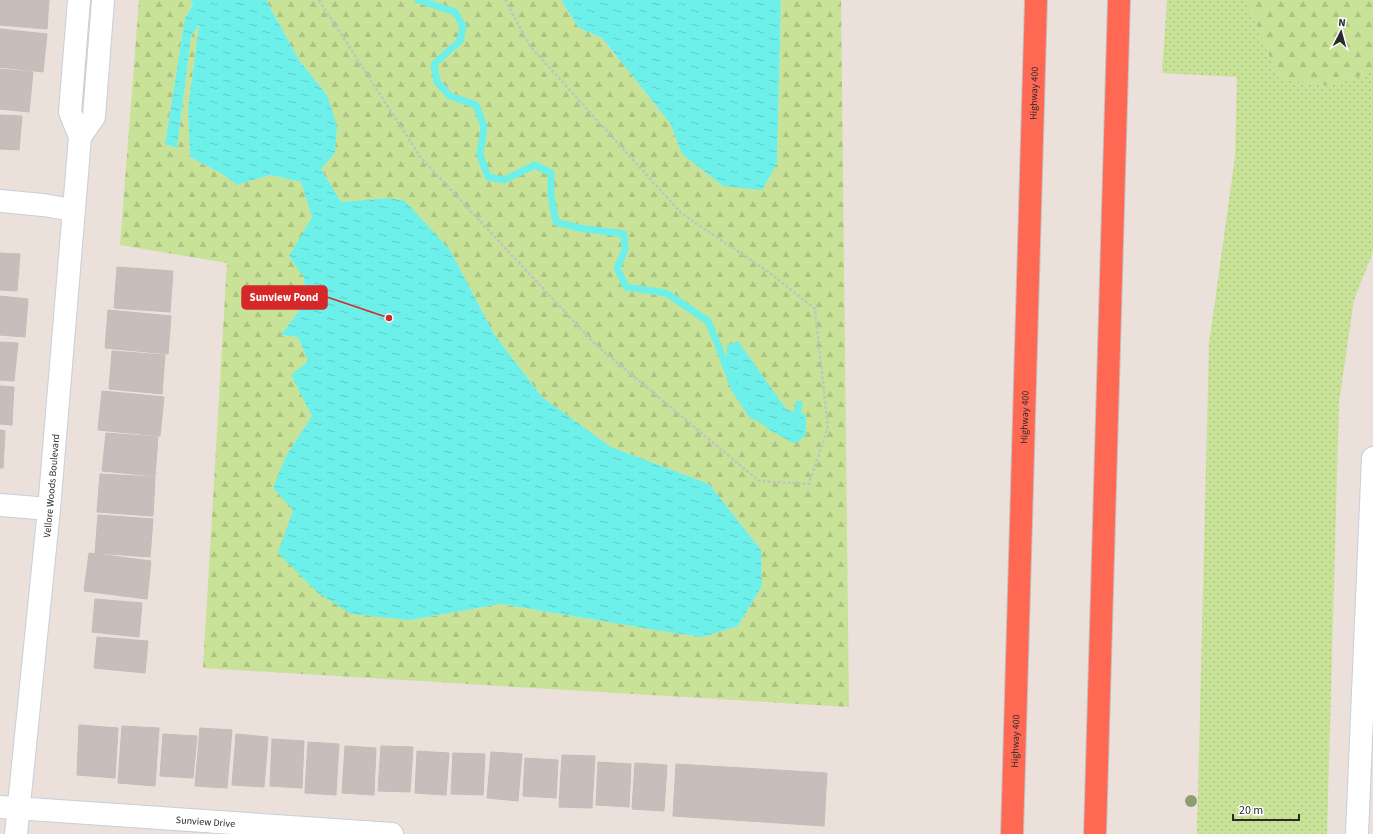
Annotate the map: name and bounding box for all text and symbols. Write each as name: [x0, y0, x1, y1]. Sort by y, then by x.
north arrow: [1321, 12, 1361, 52]
text: N: [1338, 15, 1346, 30]
street label: Highway 400: [1027, 66, 1042, 120]
callout: Sunview Pond: [242, 286, 327, 309]
text: Sunview Pond: [250, 290, 318, 305]
street label: Highway 400: [1017, 390, 1033, 444]
street label: Vellore Woods Boulevard: [40, 433, 63, 538]
street label: Highway 400: [1008, 714, 1023, 768]
scale bar: [1233, 796, 1299, 822]
text: 20 m: [1239, 802, 1263, 819]
street label: Sunview Drive: [175, 813, 236, 831]

